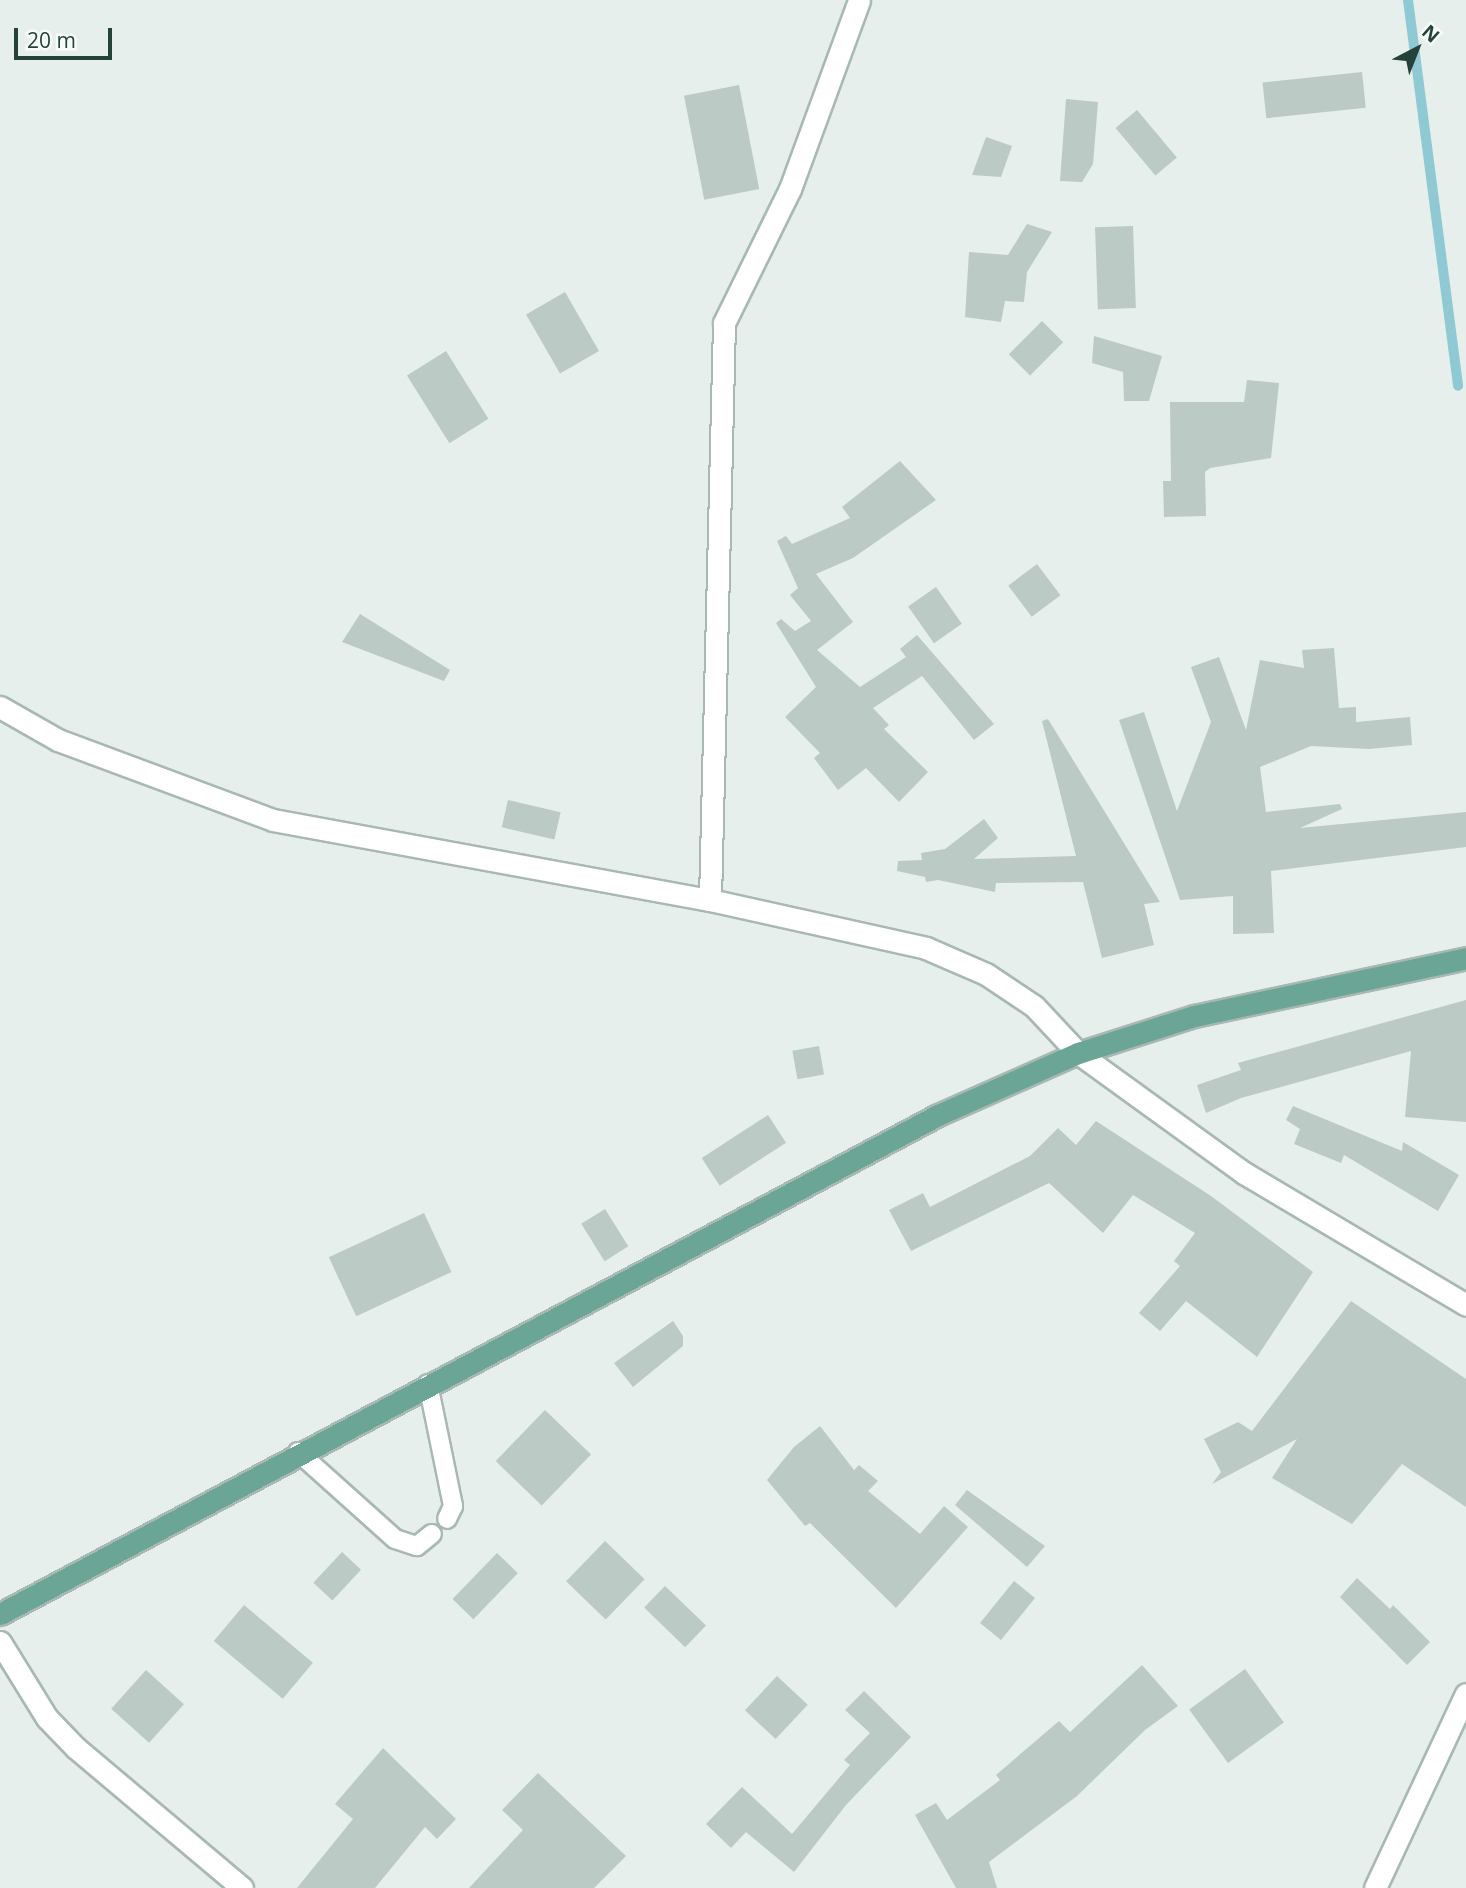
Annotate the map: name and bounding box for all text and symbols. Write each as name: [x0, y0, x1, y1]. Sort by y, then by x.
scale bar: [18, 14, 116, 58]
north arrow: [1382, 14, 1452, 84]
text: N: [1417, 19, 1445, 48]
text: 20 m: [27, 26, 76, 54]

